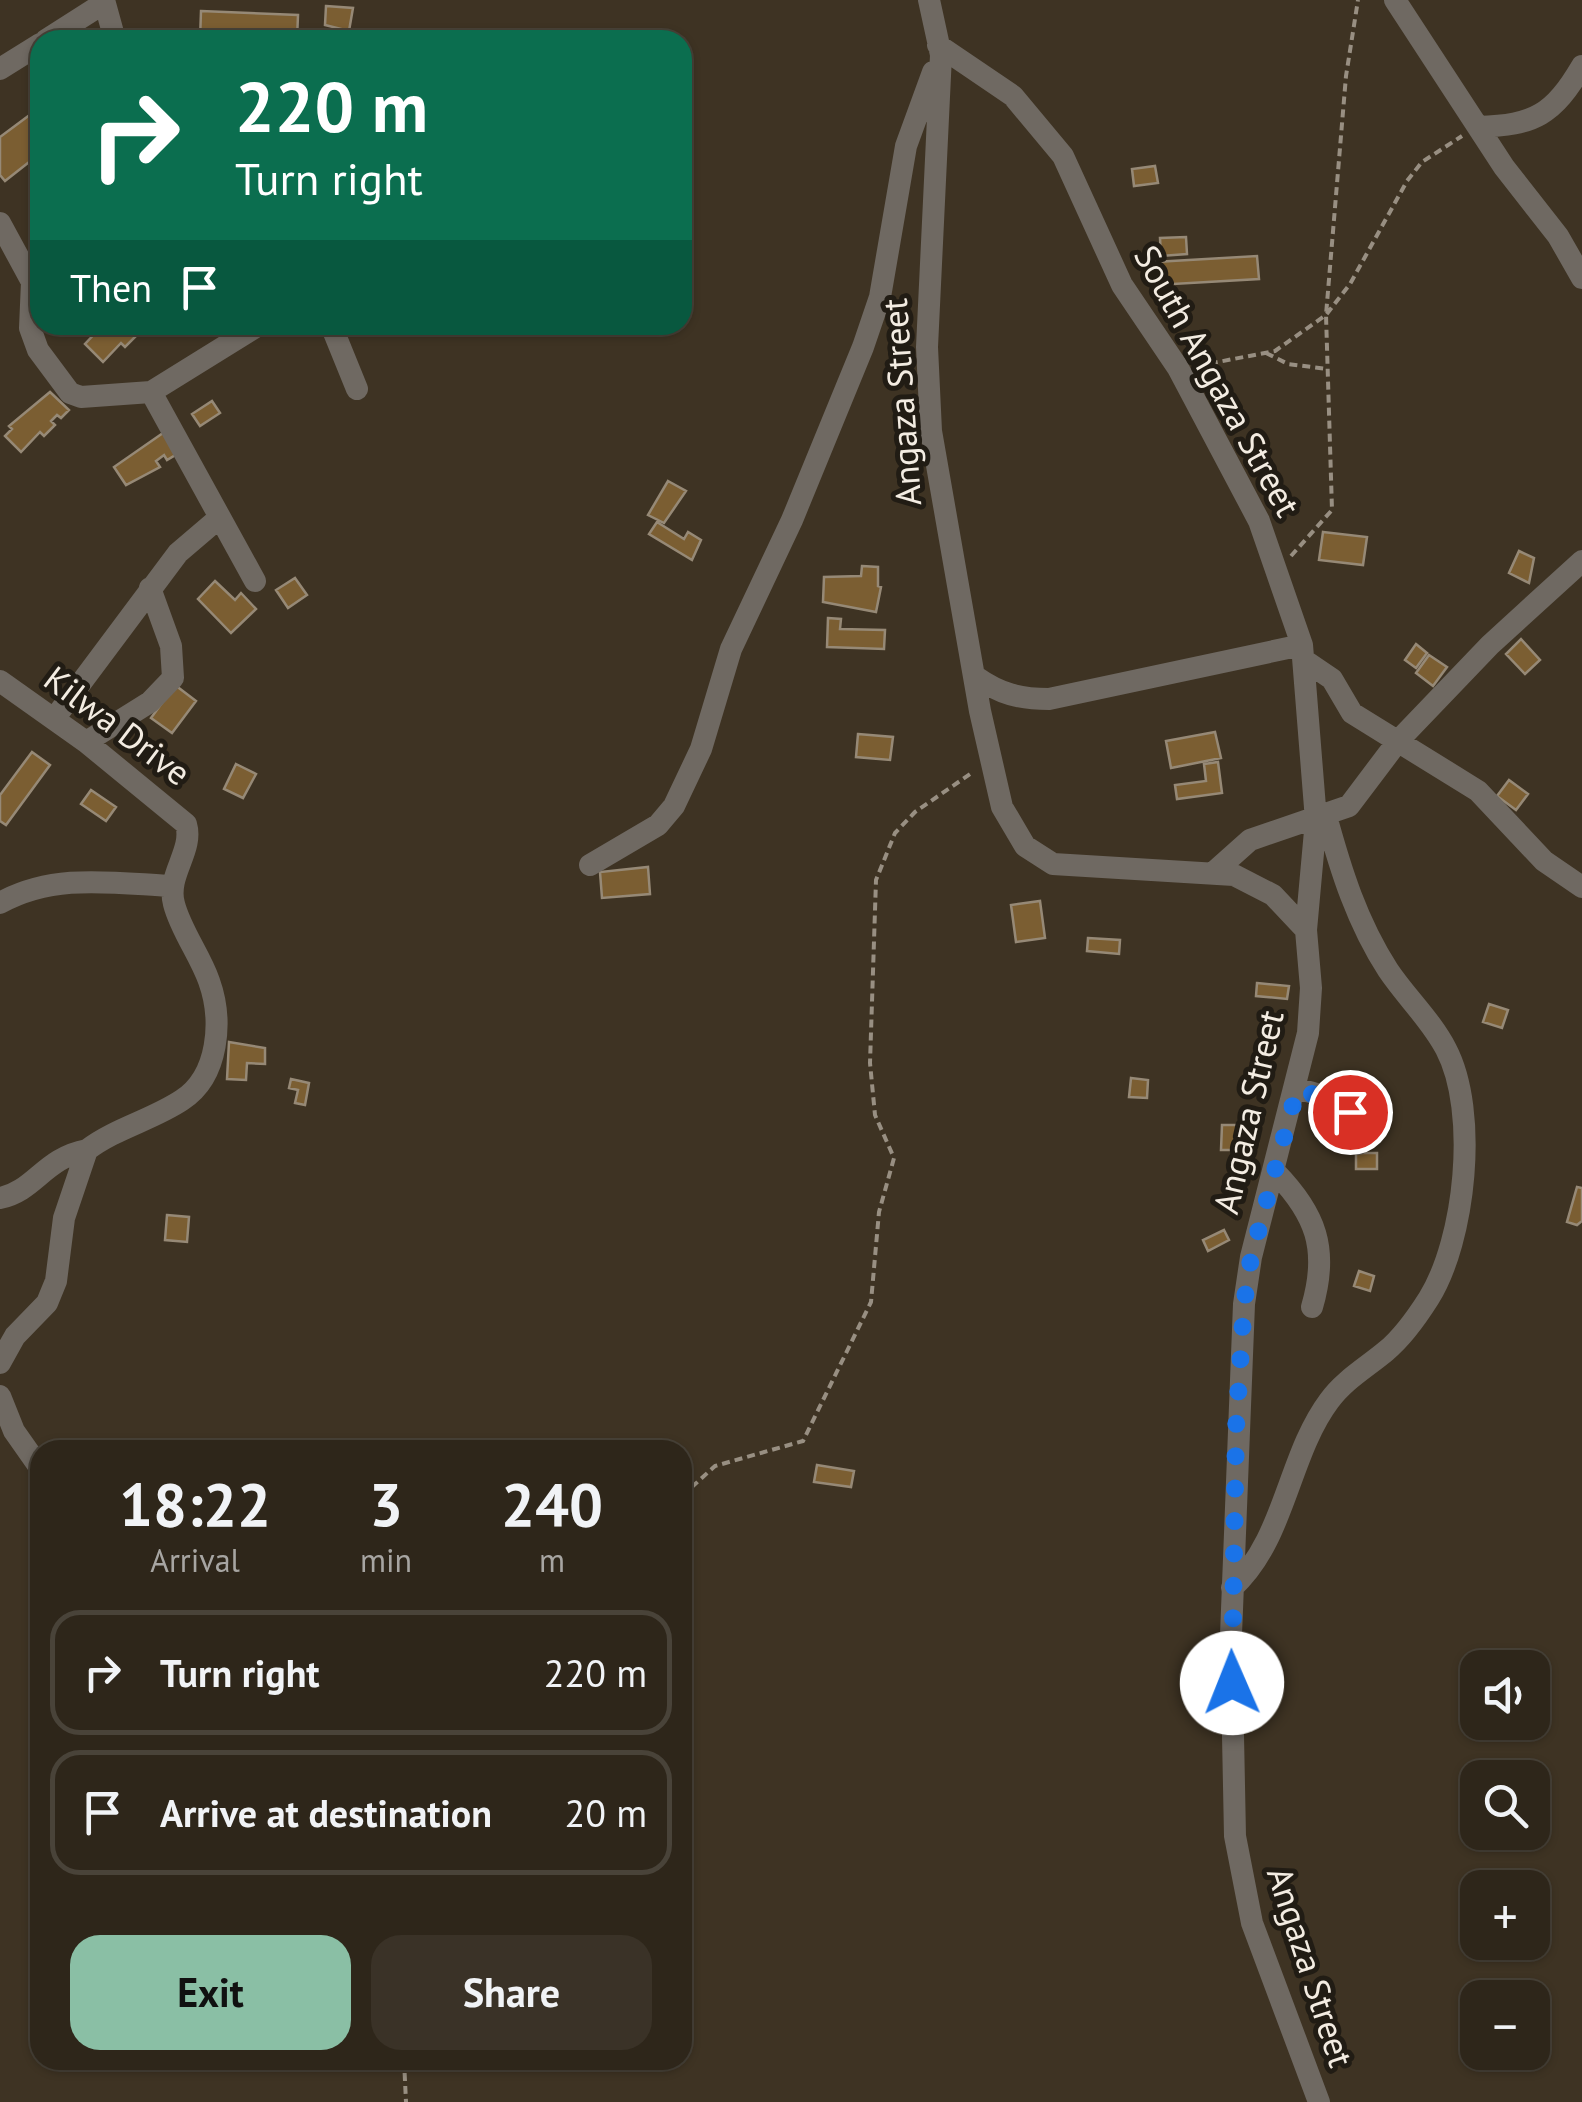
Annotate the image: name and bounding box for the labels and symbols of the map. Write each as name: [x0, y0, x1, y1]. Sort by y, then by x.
street label: South Angaza Street: [1124, 237, 1311, 524]
street label: Angaza Street: [871, 297, 931, 507]
street label: Kilwa Drive: [35, 655, 200, 795]
street label: Angaza Street: [1202, 1005, 1294, 1218]
pin: [1308, 1070, 1393, 1155]
position arrow: [1180, 1631, 1284, 1735]
street label: Angaza Street: [1257, 1861, 1365, 2073]

